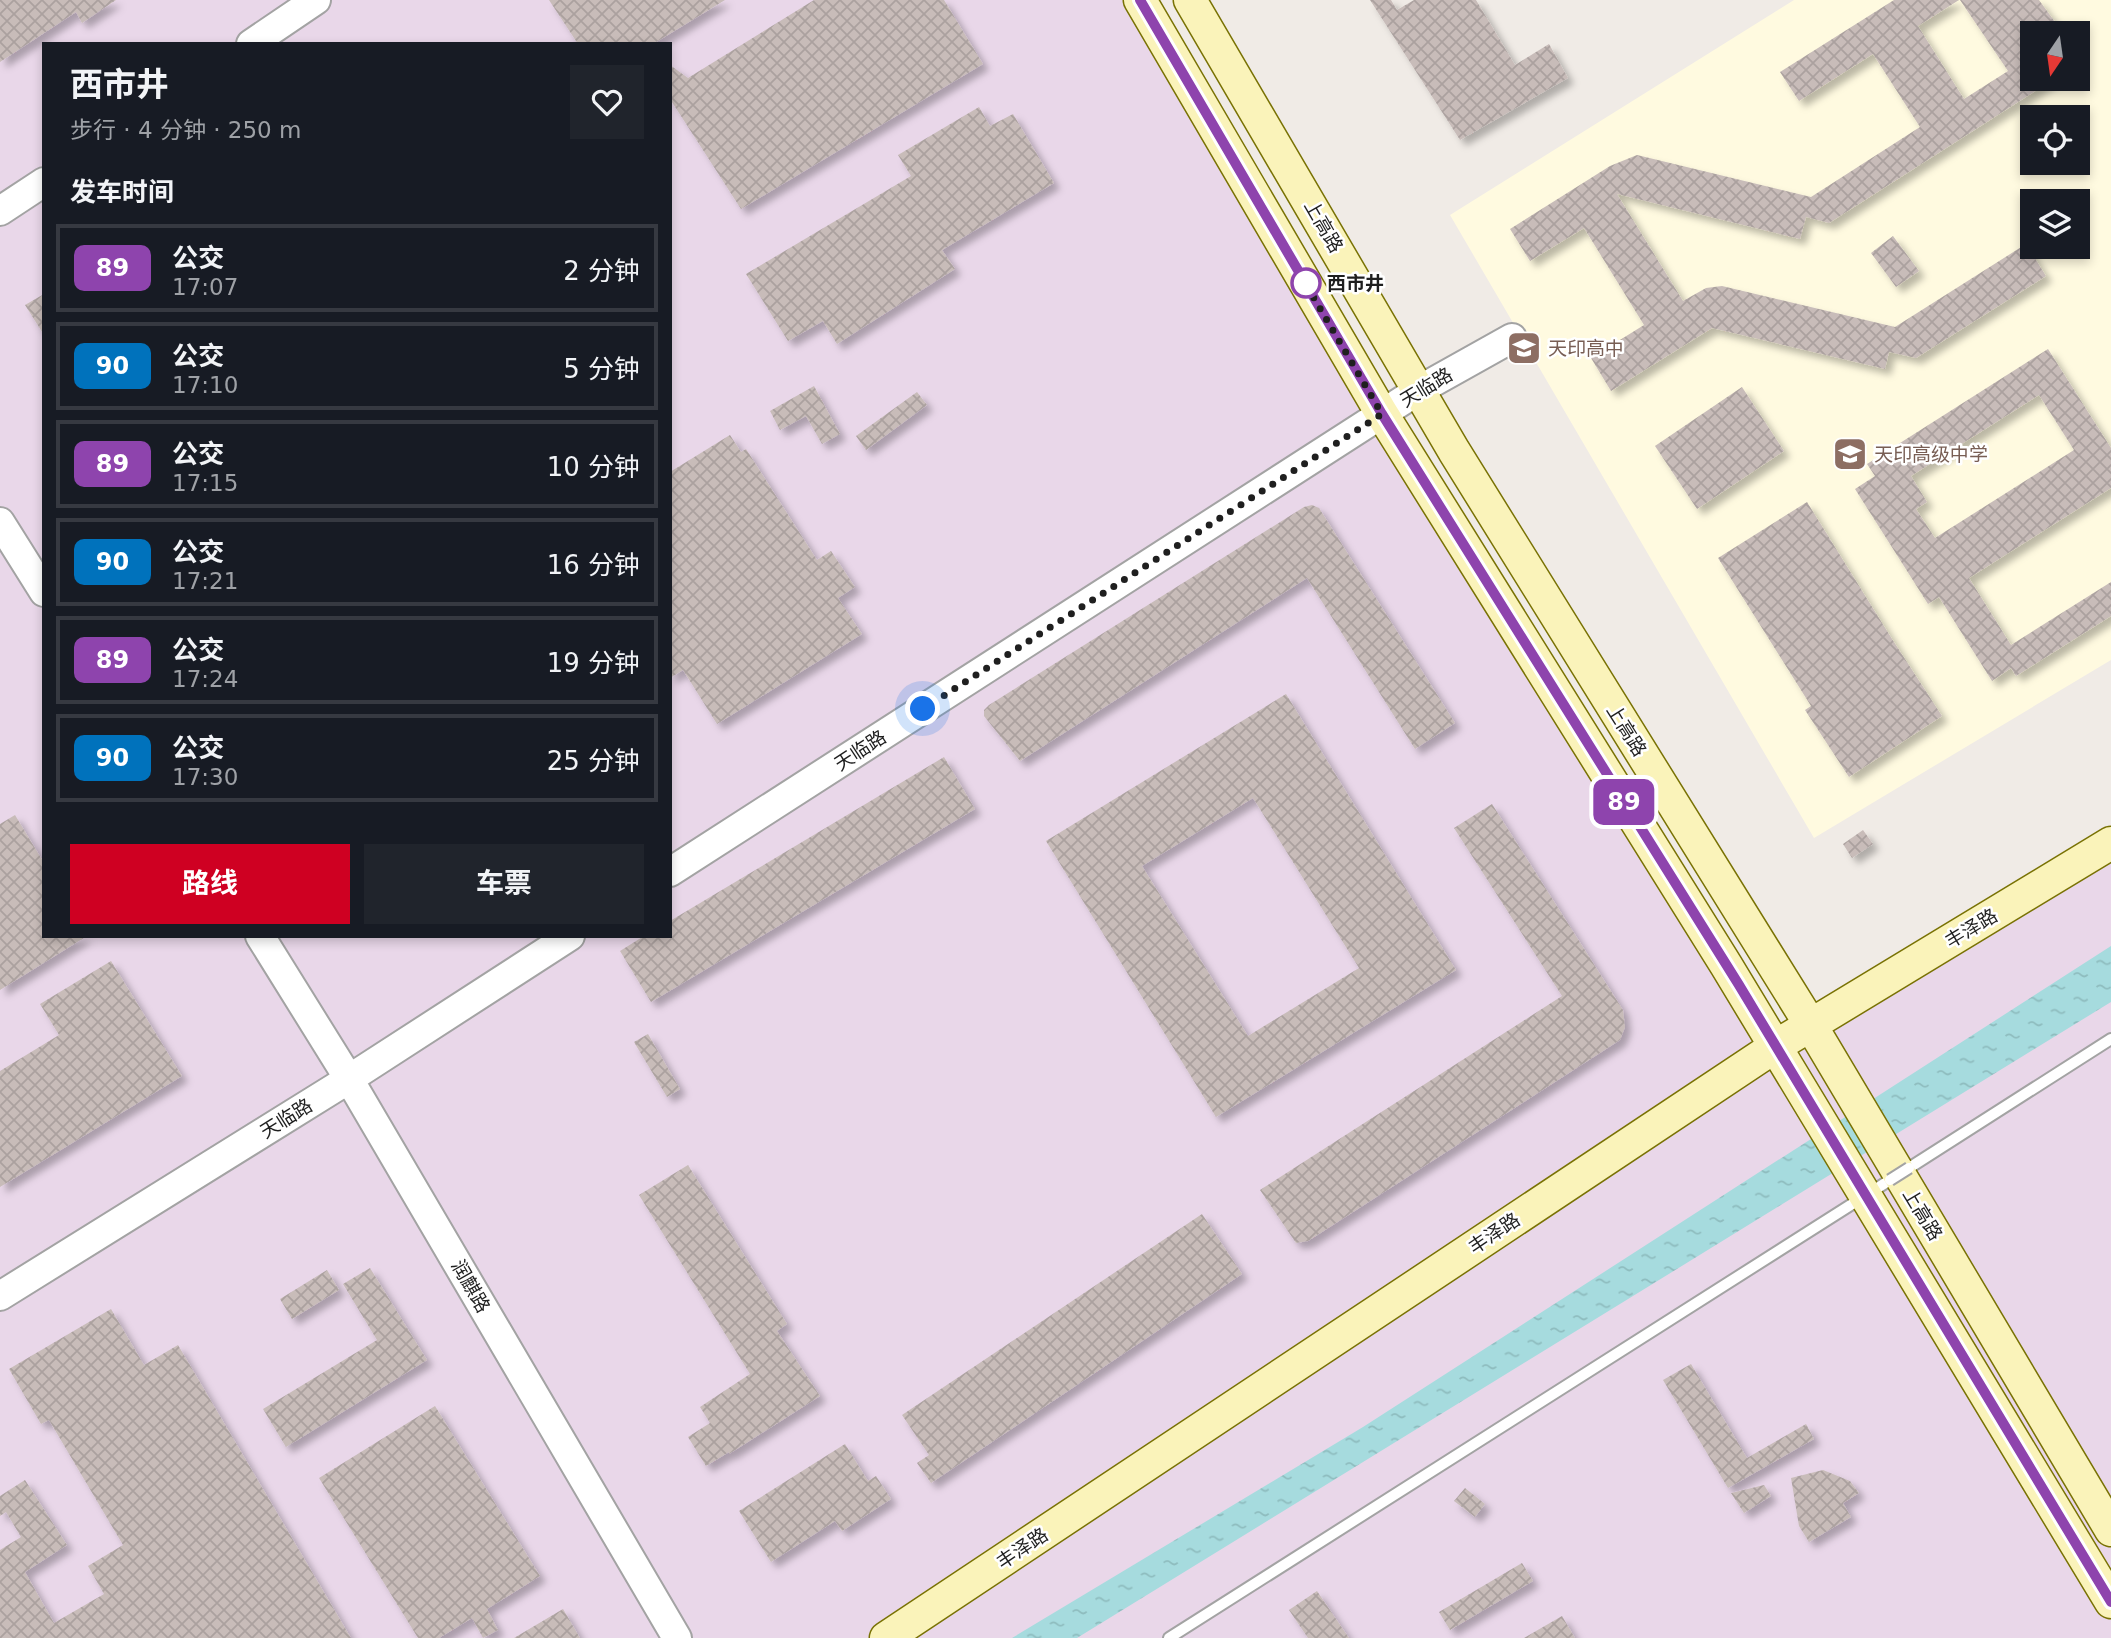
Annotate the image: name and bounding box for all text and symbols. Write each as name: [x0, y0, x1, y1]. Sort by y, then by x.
north arrow: [2020, 21, 2090, 91]
map controls: [2020, 21, 2090, 259]
text: 西市井: [70, 65, 169, 104]
button: heart: [570, 65, 644, 139]
button: locate: [2020, 105, 2090, 175]
text: 步行 · 4 分钟 · 250 m: [70, 117, 301, 143]
text: 发车时间: [70, 177, 174, 207]
button: layers: [2020, 189, 2090, 259]
street label: 上高路: [1300, 196, 1348, 256]
text: 公交: [172, 243, 224, 273]
text: 89: [96, 254, 129, 282]
text: 2 分钟: [563, 256, 640, 286]
marker: 西市井: [1291, 268, 1321, 298]
place label: 西市井: [1327, 272, 1384, 294]
text: 17:07: [172, 274, 238, 300]
school or university icon: 天印高中: [1505, 329, 1543, 367]
place label: 天印高中: [1548, 337, 1624, 359]
text: 公交: [172, 341, 224, 371]
text: 90: [96, 352, 129, 380]
text: 5 分钟: [563, 354, 640, 384]
street label: 天临路: [1396, 363, 1456, 411]
text: 17:10: [172, 372, 238, 398]
school or university icon: 天印高级中学: [1831, 435, 1869, 473]
text: 公交: [172, 439, 224, 469]
place label: 天印高级中学: [1874, 443, 1988, 465]
text: 89: [96, 450, 129, 478]
text: 10 分钟: [547, 452, 640, 482]
text: 17:15: [172, 470, 238, 496]
text: 公交: [172, 537, 224, 567]
text: 90: [96, 548, 129, 576]
text: 16 分钟: [547, 550, 640, 580]
text: 17:21: [172, 568, 238, 594]
text: 公交: [172, 635, 224, 665]
text: 89: [96, 646, 129, 674]
text: 19 分钟: [547, 648, 640, 678]
text: 17:24: [172, 666, 238, 692]
your location: [905, 691, 940, 726]
street label: 上高路: [1603, 700, 1651, 760]
street label: 天临路: [830, 725, 890, 775]
text: 公交: [172, 733, 224, 763]
text: 90: [96, 744, 129, 772]
text: 25 分钟: [547, 746, 640, 776]
text: 17:30: [172, 764, 238, 790]
line badge: 89: [1592, 779, 1656, 825]
text: 89: [1607, 788, 1641, 816]
button: 路线: [70, 844, 350, 924]
button: 车票: [364, 844, 644, 924]
street label: 丰泽路: [1941, 904, 2001, 952]
street label: 天临路: [256, 1094, 316, 1142]
street label: 上高路: [1899, 1184, 1947, 1244]
street label: 丰泽路: [1464, 1208, 1524, 1258]
street label: 润麒路: [447, 1256, 495, 1316]
street label: 丰泽路: [992, 1523, 1052, 1573]

